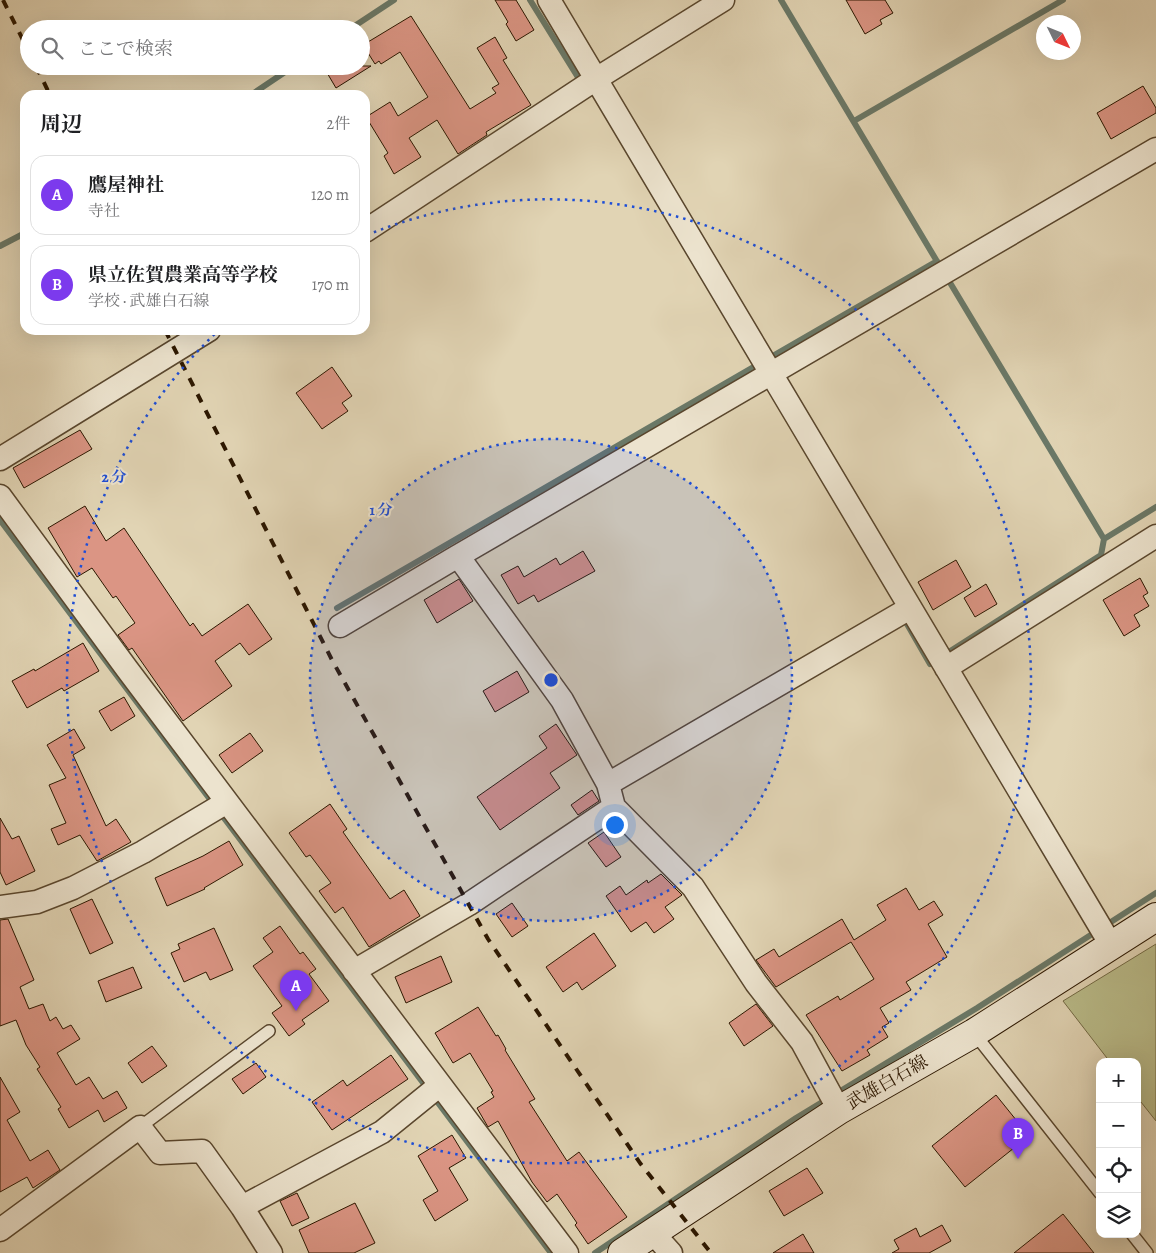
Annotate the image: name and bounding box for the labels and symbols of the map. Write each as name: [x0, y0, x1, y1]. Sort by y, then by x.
north arrow: [1036, 15, 1081, 60]
text: 2 分: [102, 467, 126, 487]
text: 1 分: [370, 500, 392, 520]
centre of rings: [542, 671, 560, 689]
your location: [602, 812, 628, 838]
pin: A: [280, 970, 312, 1011]
street label: 武雄白石線: [842, 1049, 932, 1115]
pin: B: [1002, 1118, 1034, 1159]

